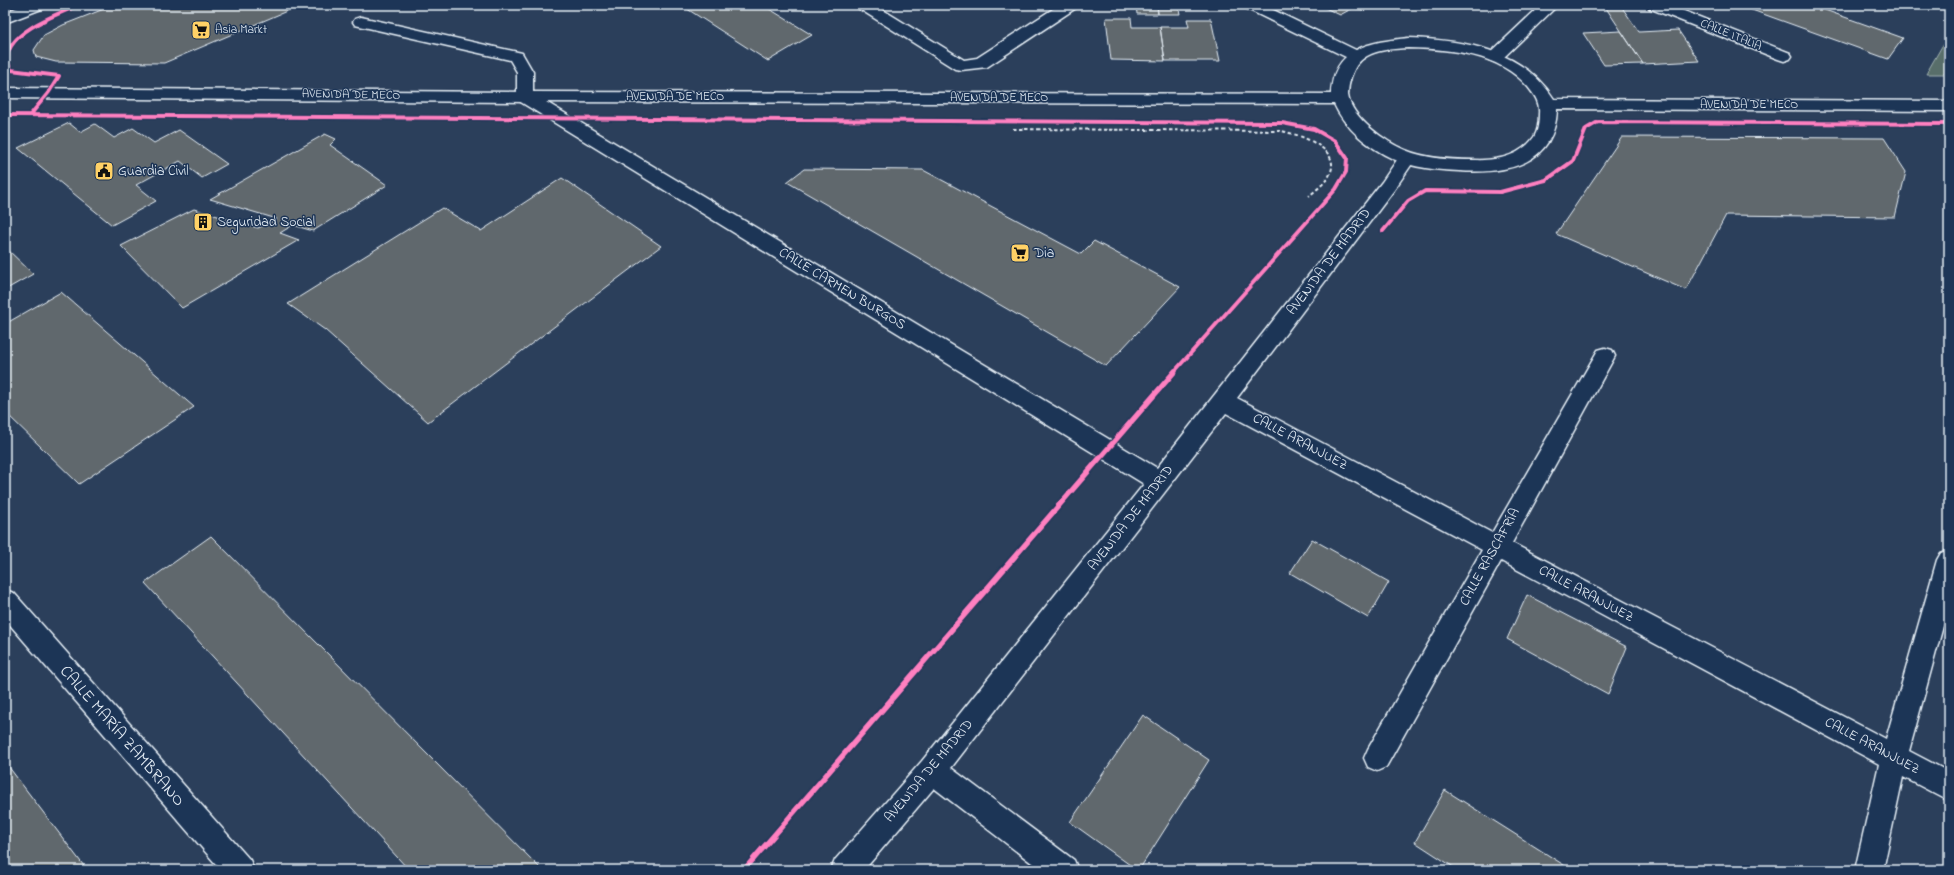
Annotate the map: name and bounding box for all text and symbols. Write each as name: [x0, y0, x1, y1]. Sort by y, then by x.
street label: CALLE ITALIA: [1698, 15, 1764, 55]
supermarket icon: Asia Markt: [190, 19, 212, 41]
place label: Asia Markt: [215, 21, 267, 39]
street label: AVENIDA DE MECO: [302, 85, 400, 105]
street label: AVENIDA DE MECO: [626, 88, 724, 106]
street label: AVENIDA DE MECO: [950, 89, 1048, 107]
street label: AVENIDA DE MECO: [1700, 96, 1798, 114]
public building icon: Guardia Civil: [93, 160, 115, 182]
place label: Guardia Civil: [118, 161, 189, 182]
street label: AVENIDA DE MADRID: [1282, 204, 1376, 320]
building icon: Seguridad Social: [192, 211, 214, 233]
place label: Seguridad Social: [217, 212, 315, 234]
supermarket icon: Dia: [1009, 242, 1031, 264]
street label: CALLE CARMEN BURGOS: [774, 243, 910, 335]
place label: Dia: [1033, 243, 1054, 264]
street label: CALLE ARANJUEZ: [1249, 408, 1351, 476]
street label: AVENIDA DE MADRID: [1083, 461, 1179, 575]
street label: CALLE RASCAFRÍA: [1454, 504, 1526, 610]
street label: CALLE ARANJUEZ: [1535, 560, 1637, 628]
street label: CALLE MARÍA ZAMBRANO: [53, 660, 191, 812]
street label: CALLE ARANJUEZ: [1821, 712, 1923, 780]
street label: AVENIDA DE MADRID: [880, 715, 978, 827]

